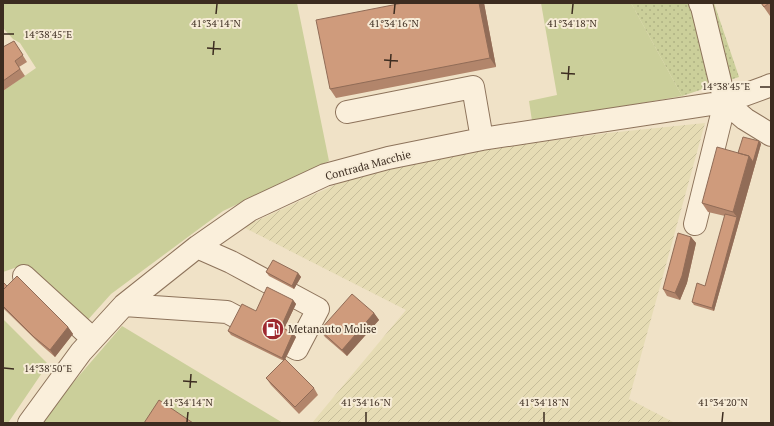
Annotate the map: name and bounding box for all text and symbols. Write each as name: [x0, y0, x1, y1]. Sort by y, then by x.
text: 41°34'14"N: [191, 17, 241, 30]
text: 41°34'16"N: [369, 17, 419, 30]
text: 41°34'18"N: [547, 17, 597, 30]
text: 14°38'45"E: [24, 28, 72, 41]
text: 14°38'45"E: [702, 80, 750, 93]
street label: Contrada Macchie: [324, 147, 413, 183]
fuel station icon: Metanauto Molise: [260, 316, 286, 342]
place label: Metanauto Molise: [288, 322, 377, 336]
text: 14°38'50"E: [24, 362, 72, 375]
text: 41°34'14"N: [163, 396, 213, 409]
text: 41°34'16"N: [341, 396, 391, 409]
text: 41°34'18"N: [519, 396, 569, 409]
text: 41°34'20"N: [698, 396, 748, 409]

